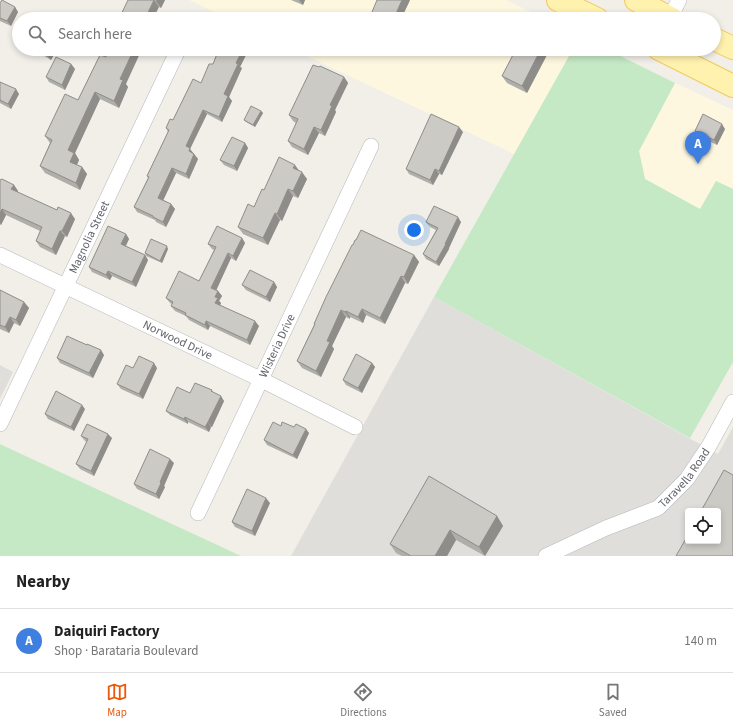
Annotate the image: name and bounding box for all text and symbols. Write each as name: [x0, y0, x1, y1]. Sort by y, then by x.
search box: [12, 12, 721, 56]
icon: search: [26, 23, 48, 45]
text: Search here: [58, 24, 132, 45]
pin: A: [685, 131, 711, 164]
street label: Magnolia Street: [64, 198, 114, 276]
your location: [404, 220, 424, 240]
street label: Wisteria Drive: [255, 311, 299, 380]
street label: Norwood Drive: [140, 316, 216, 364]
street label: Taravella Road: [654, 444, 714, 512]
map controls: [685, 508, 721, 544]
button: locate: [685, 508, 721, 544]
text: Nearby: [16, 570, 70, 594]
text: Daiquiri Factory: [54, 621, 160, 642]
text: A: [25, 632, 33, 650]
text: 140 m: [684, 632, 717, 650]
text: Shop · Barataria Boulevard: [54, 642, 199, 660]
tab: Map: [106, 681, 128, 720]
tab: Directions: [340, 681, 387, 720]
tab: Saved: [599, 681, 627, 720]

